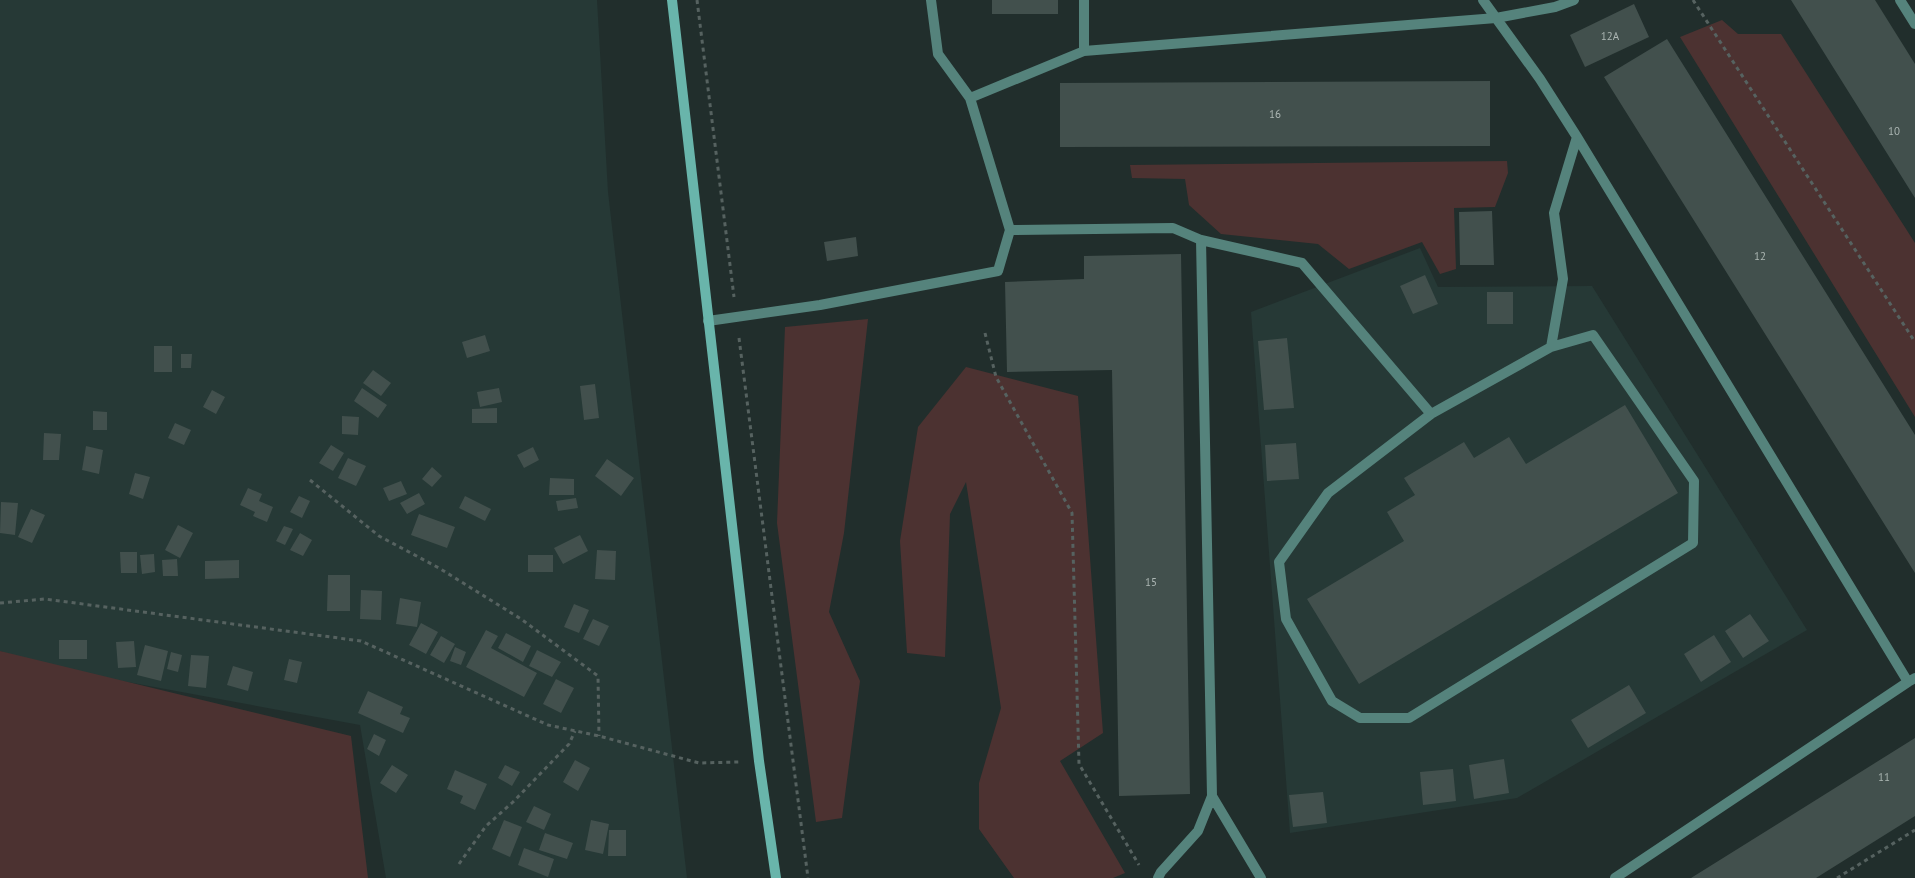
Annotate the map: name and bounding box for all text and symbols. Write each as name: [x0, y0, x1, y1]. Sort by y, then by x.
house number: 12А: [1601, 29, 1620, 43]
house number: 16: [1269, 107, 1281, 121]
house number: 10: [1888, 124, 1900, 138]
house number: 12: [1754, 249, 1766, 263]
house number: 15: [1145, 575, 1157, 589]
house number: 11: [1878, 770, 1890, 784]

